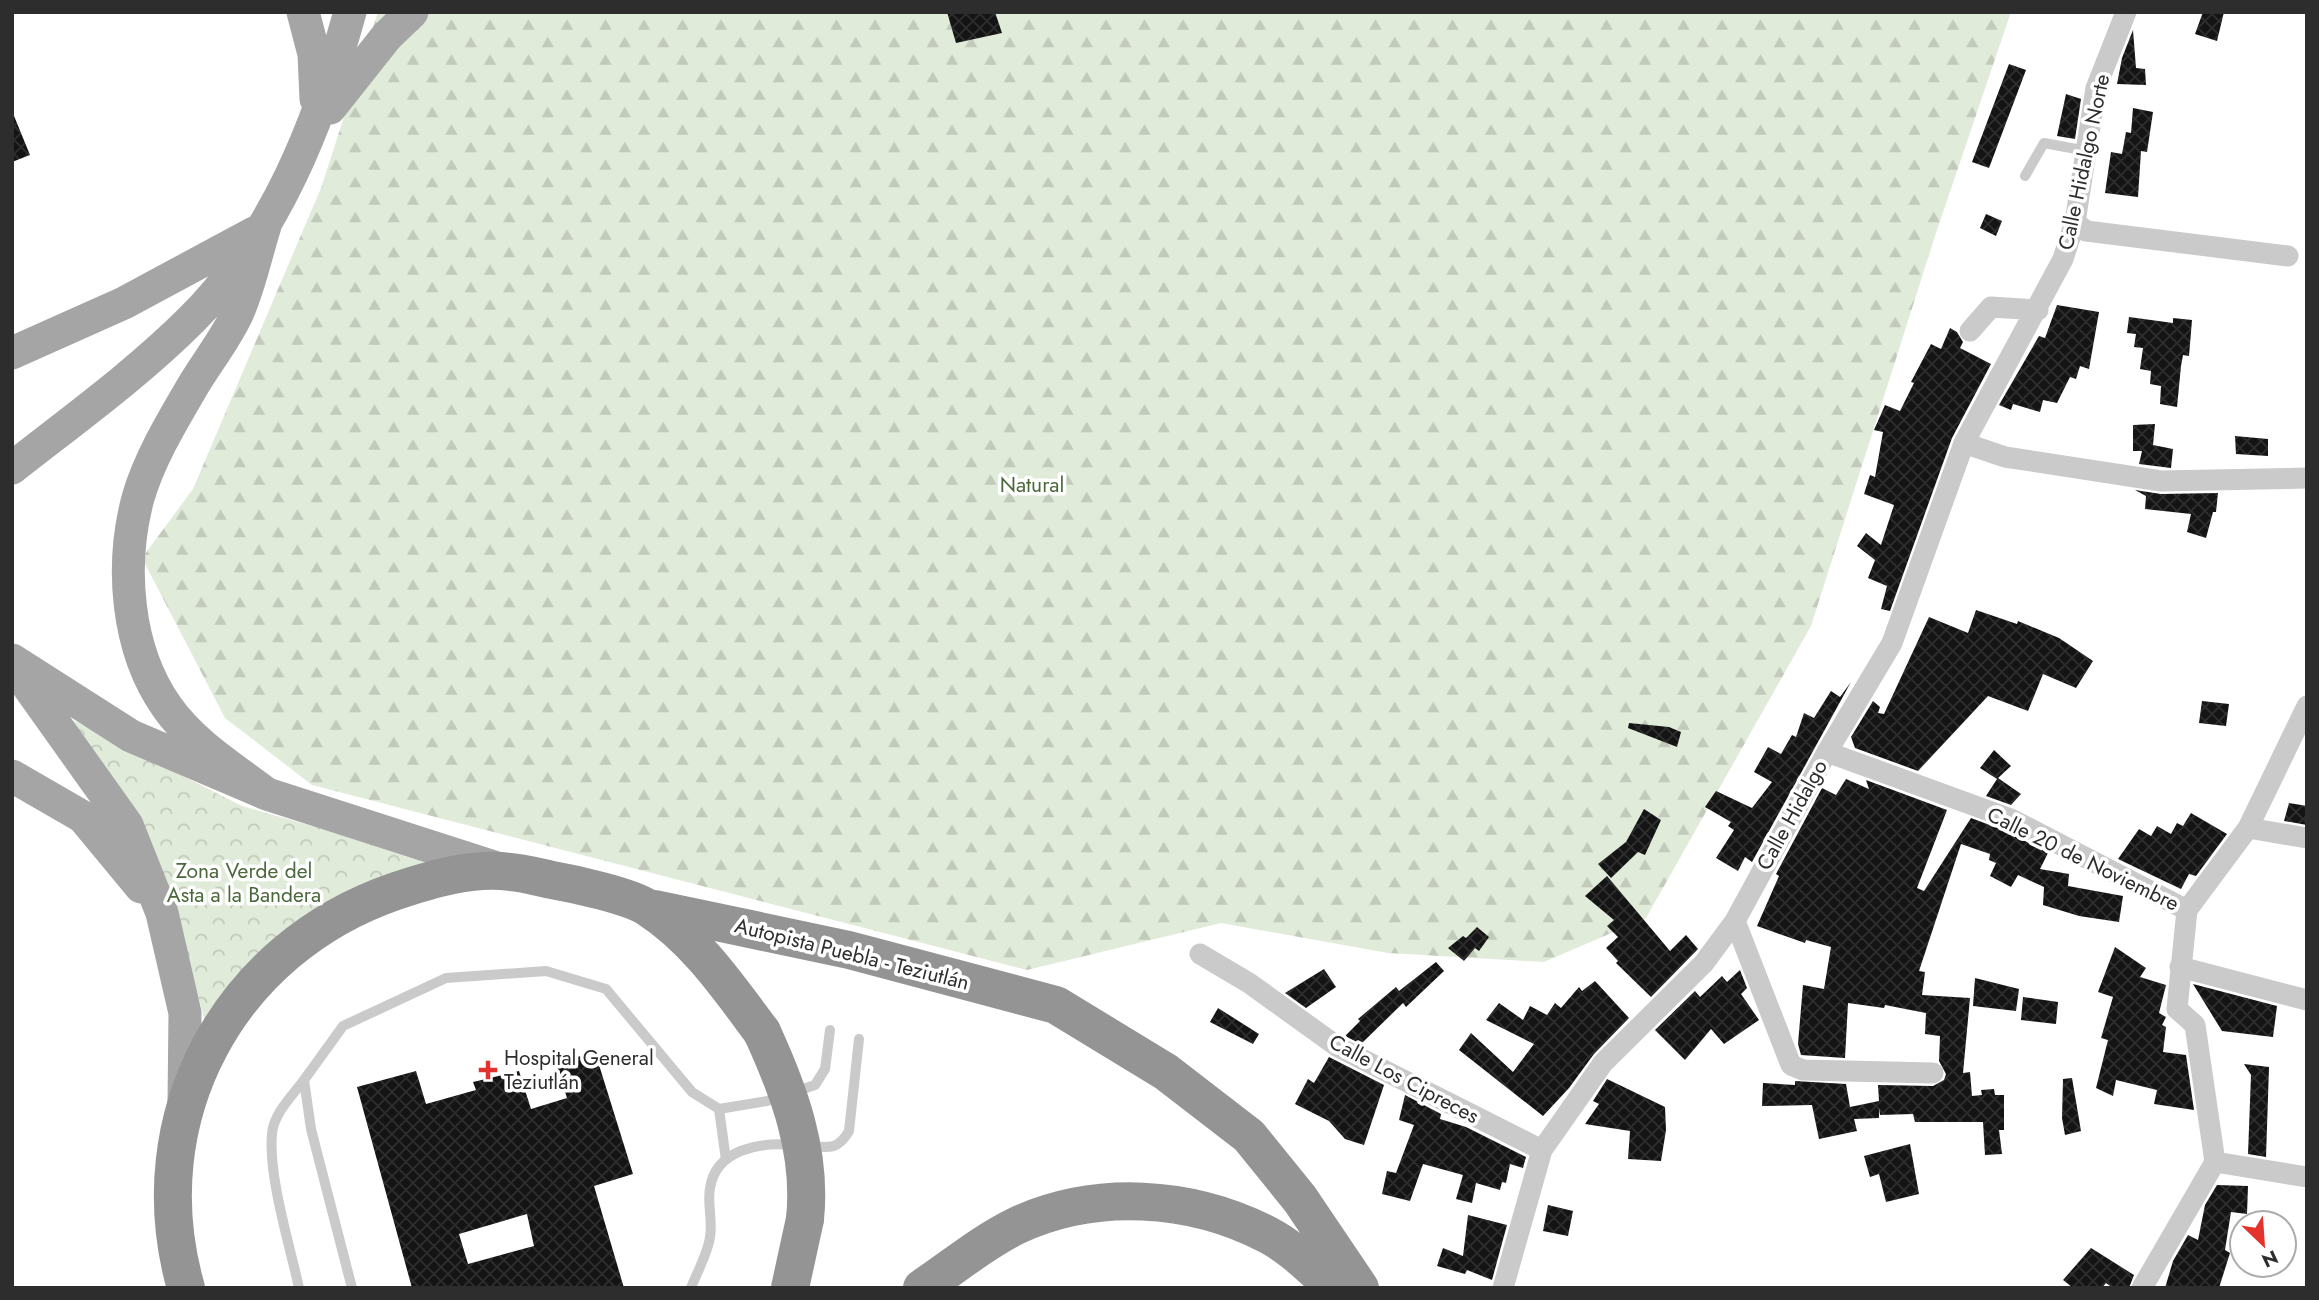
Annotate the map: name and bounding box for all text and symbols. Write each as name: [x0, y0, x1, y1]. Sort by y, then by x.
street label: Calle Hidalgo Norte: [2051, 71, 2117, 253]
park label: Natural: [1000, 470, 1064, 500]
street label: Calle Hidalgo: [1749, 754, 1835, 876]
street label: Calle 20 de Noviembre: [1982, 799, 2184, 919]
park label: Zona Verde del Asta a la Bandera: [167, 856, 321, 910]
street label: Autopista Puebla - Teziutlán: [732, 910, 972, 998]
street label: Calle Los Cipreces: [1324, 1027, 1484, 1131]
place label: Hospital General Teziutlán: [504, 1043, 654, 1097]
marker: Hospital General Teziutlán: [478, 1060, 498, 1080]
north arrow: [2228, 1209, 2298, 1279]
text: N: [2257, 1244, 2283, 1274]

